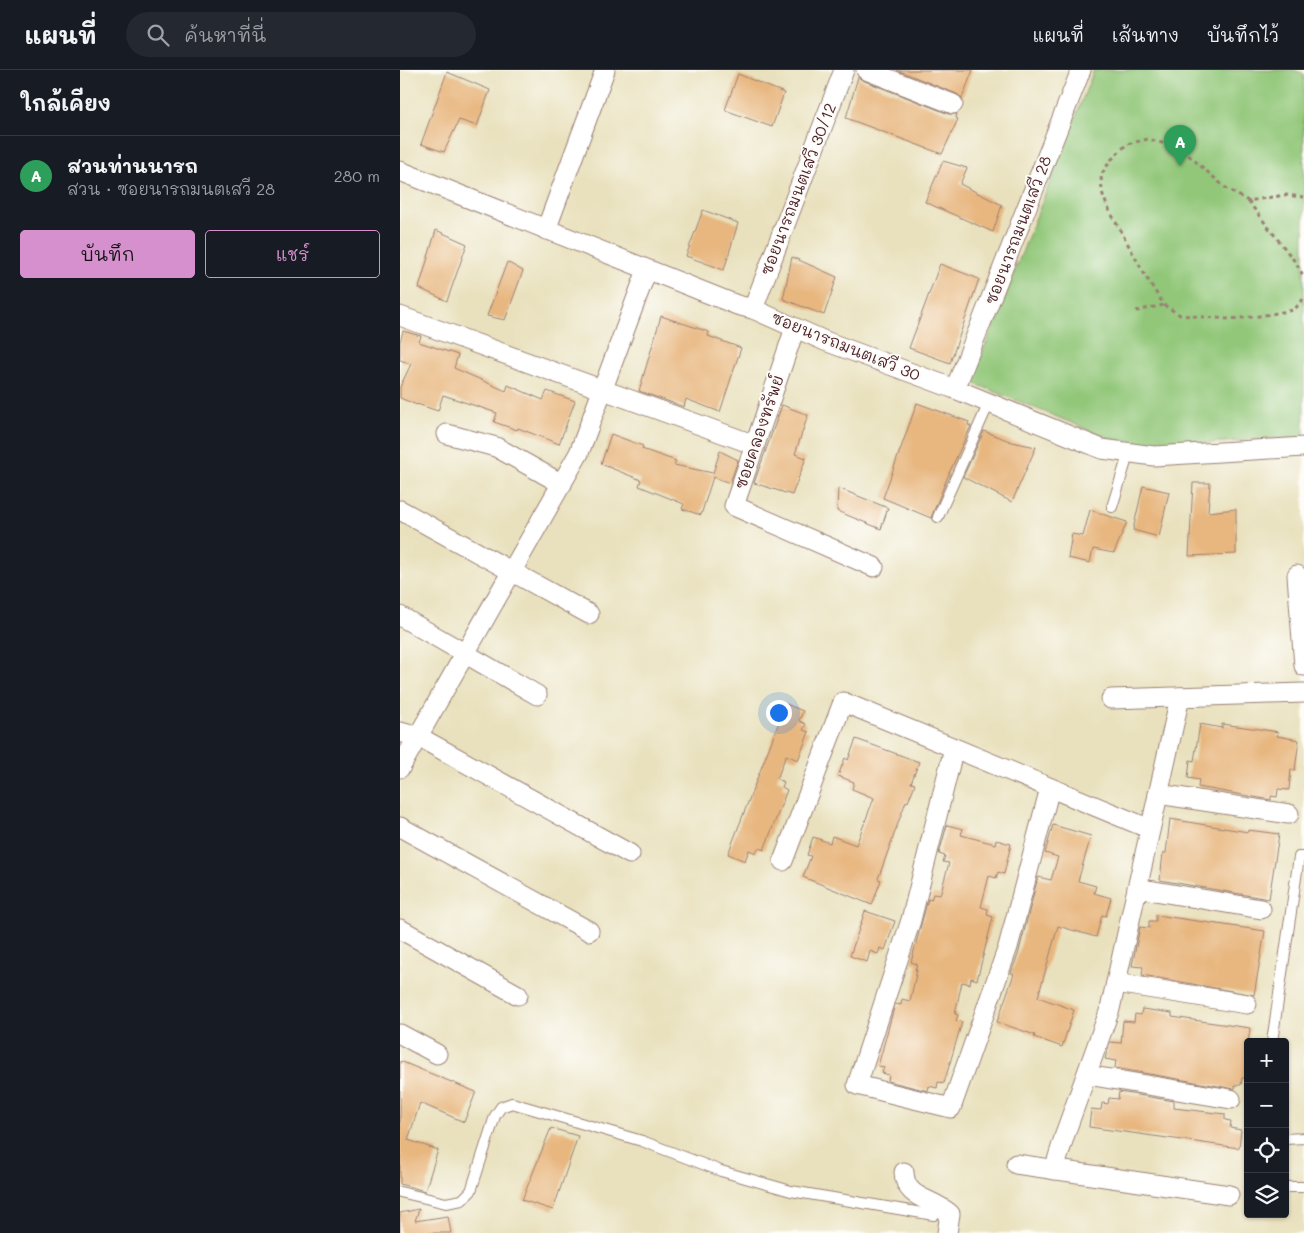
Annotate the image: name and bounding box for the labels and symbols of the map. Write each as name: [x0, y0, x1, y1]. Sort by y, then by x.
street label: ซอยนารถมนตเสวี 30/12: [755, 100, 840, 278]
pin: A: [1164, 125, 1196, 166]
street label: ซอยนารถมนตเสวี 28: [979, 152, 1056, 307]
street label: ซอยนารถมนตเสวี 30: [769, 306, 924, 385]
street label: ซอยคลองทรัพย์: [729, 372, 788, 492]
your location: [766, 700, 792, 726]

